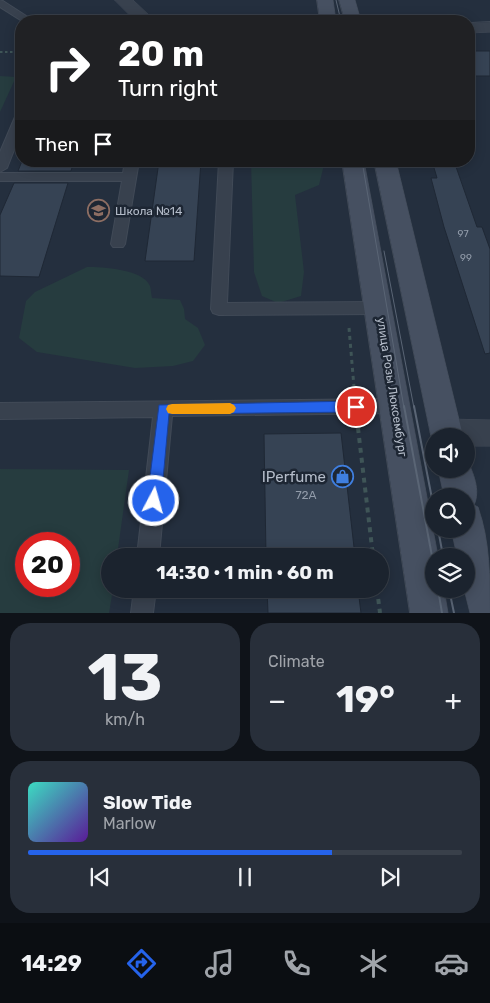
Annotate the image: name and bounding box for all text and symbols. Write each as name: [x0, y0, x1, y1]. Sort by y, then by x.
text: 20 m: [118, 33, 204, 75]
icon: right: [35, 35, 100, 100]
text: Turn right: [118, 75, 218, 102]
icon: arrive: [89, 130, 117, 158]
text: Then: [35, 133, 79, 156]
school or university icon: Школа №14: [87, 199, 111, 223]
place label: Школа №14: [115, 204, 183, 218]
house number: 97: [457, 228, 469, 240]
house number: 99: [460, 252, 472, 264]
street label: улица Розы Люксембург: [374, 316, 410, 459]
pin: [335, 386, 377, 428]
icon: arrive: [342, 393, 370, 421]
map controls: [425, 428, 475, 598]
button: sound: [425, 428, 475, 478]
shop icon: IPerfume: [330, 465, 354, 489]
place label: IPerfume: [262, 468, 326, 486]
position arrow: [127, 474, 179, 526]
house number: 72А: [295, 488, 317, 502]
button: search: [425, 488, 475, 538]
speed limit sign: 20: [15, 532, 80, 597]
button: layers: [425, 548, 475, 598]
text: 14:30 · 1 min · 60 m: [156, 561, 334, 584]
text: 13: [87, 639, 163, 716]
text: Climate: [268, 652, 325, 671]
text: 19°: [336, 676, 395, 722]
text: −: [268, 684, 286, 717]
text: +: [445, 684, 462, 717]
text: km/h: [105, 710, 145, 729]
text: Slow Tide: [103, 791, 192, 814]
text: Marlow: [103, 814, 156, 833]
icon: previous: [86, 863, 114, 891]
icon: pause: [231, 863, 259, 891]
icon: next: [376, 863, 404, 891]
icon: directions: [124, 946, 159, 981]
icon: music: [202, 946, 237, 981]
icon: phone: [279, 946, 314, 981]
icon: climate: [356, 946, 391, 981]
icon: car: [434, 946, 469, 981]
text: 14:29: [21, 950, 82, 977]

